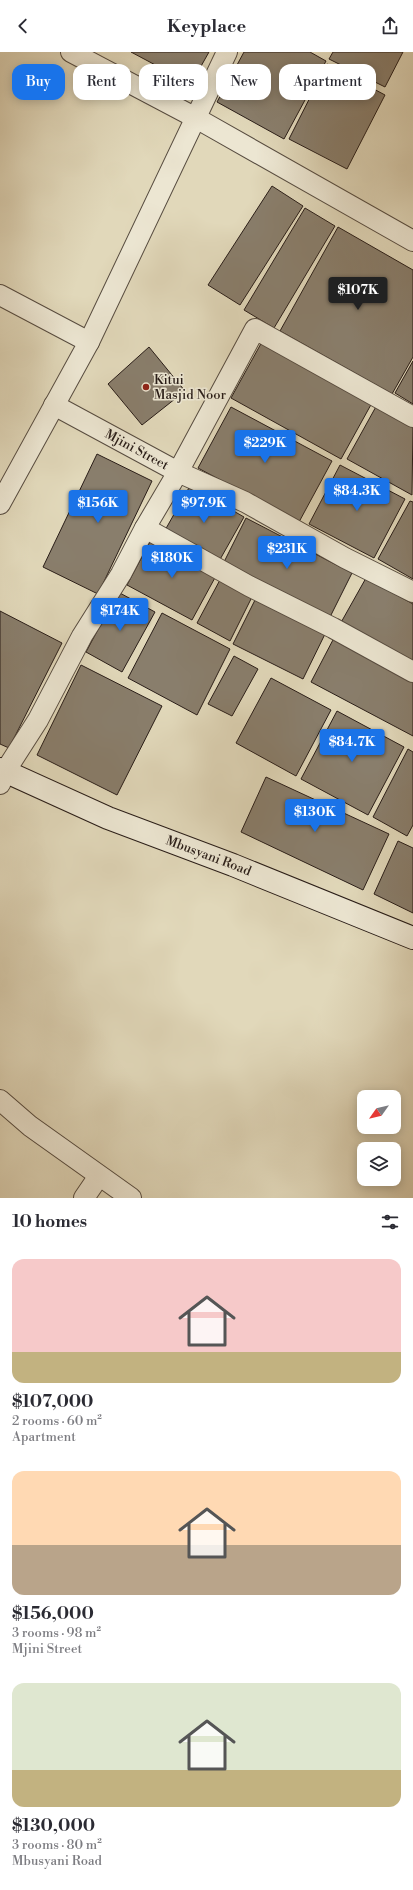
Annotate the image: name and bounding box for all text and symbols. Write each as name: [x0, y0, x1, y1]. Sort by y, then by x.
icon: back: [12, 15, 34, 37]
text: Keyplace: [167, 15, 246, 38]
icon: share: [379, 15, 401, 37]
chip: Buy: [12, 64, 65, 100]
chip: Rent: [73, 64, 131, 100]
chip: Filters: [139, 64, 208, 100]
chip: New: [216, 64, 271, 100]
chip: Apartment: [279, 64, 376, 100]
pin: $107K: [330, 277, 386, 311]
text: $107K: [337, 282, 379, 298]
place label: Kitui Masjid Noor: [154, 372, 227, 403]
marker: Kitui Masjid Noor: [141, 382, 151, 392]
street label: Mjini Street: [102, 426, 172, 474]
pin: $229K: [237, 430, 293, 464]
text: $229K: [244, 435, 286, 451]
pin: $84.3K: [324, 478, 390, 512]
text: $84.3K: [334, 483, 380, 499]
pin: $156K: [70, 490, 126, 524]
pin: $97.9K: [171, 490, 237, 524]
text: $156K: [78, 495, 118, 511]
text: $97.9K: [181, 495, 227, 511]
pin: $231K: [259, 536, 315, 570]
text: $231K: [267, 541, 307, 557]
pin: $180K: [144, 545, 200, 579]
text: $180K: [151, 550, 193, 566]
pin: $174K: [92, 598, 148, 632]
text: $174K: [100, 603, 140, 619]
pin: $84.7K: [319, 729, 385, 763]
text: $84.7K: [329, 734, 375, 750]
pin: $130K: [287, 799, 343, 833]
text: $130K: [294, 804, 336, 820]
street label: Mbusyani Road: [164, 832, 254, 880]
north arrow: [357, 1090, 401, 1134]
map controls: [357, 1090, 401, 1186]
button: layers: [357, 1142, 401, 1186]
text: 10 homes: [12, 1211, 87, 1233]
icon: filters: [379, 1211, 401, 1233]
icon: home: [171, 1285, 243, 1357]
text: $107,000: [12, 1391, 93, 1413]
text: 2 rooms · 60 m²: [12, 1413, 102, 1429]
text: Apartment: [12, 1429, 76, 1445]
icon: home: [171, 1497, 243, 1569]
text: $156,000: [12, 1603, 94, 1625]
text: 3 rooms · 98 m²: [12, 1625, 101, 1641]
text: Mjini Street: [12, 1641, 82, 1657]
icon: home: [171, 1709, 243, 1781]
text: $130,000: [12, 1815, 95, 1837]
text: 3 rooms · 80 m²: [12, 1837, 102, 1853]
text: Mbusyani Road: [12, 1853, 102, 1869]

